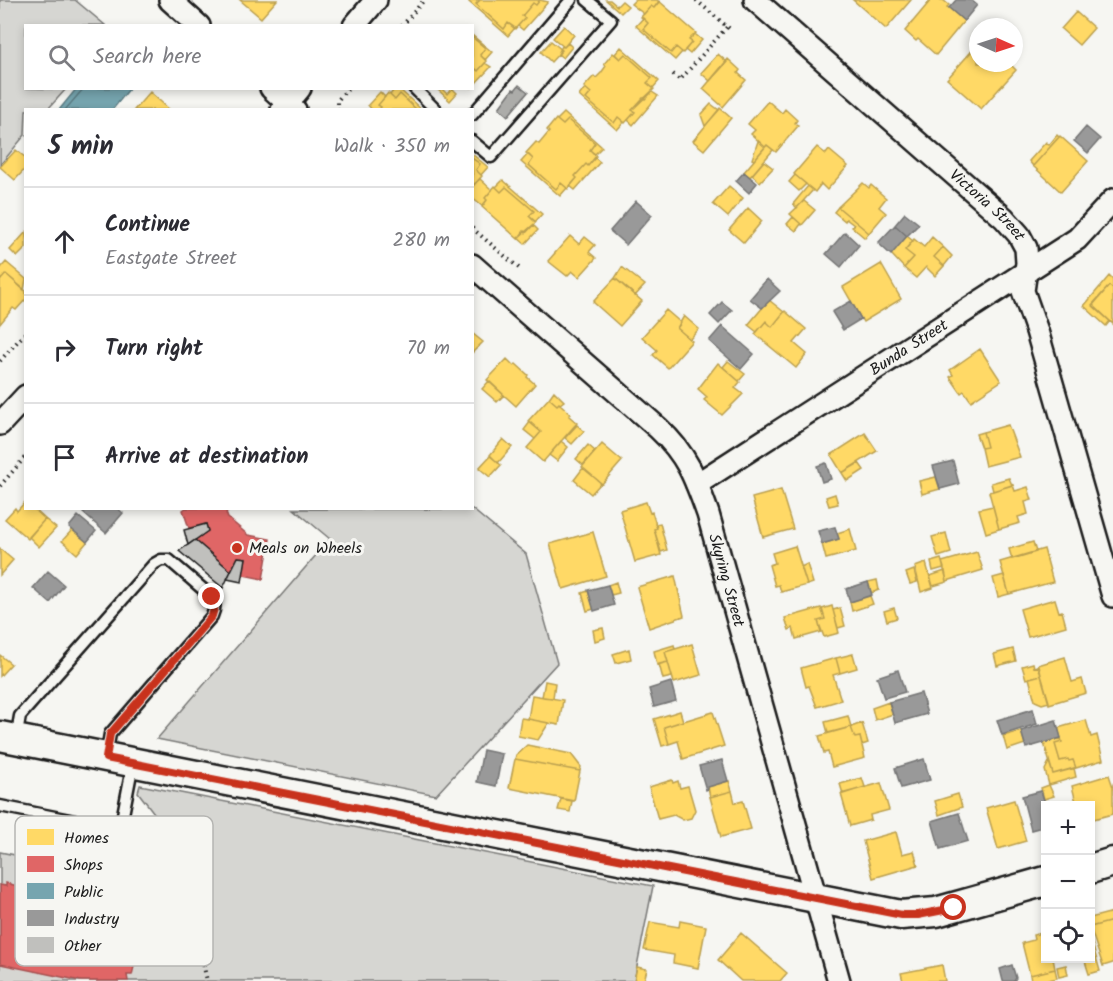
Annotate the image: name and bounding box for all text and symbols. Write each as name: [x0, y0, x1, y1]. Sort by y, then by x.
north arrow: [969, 18, 1023, 72]
search box: [24, 24, 474, 90]
text: Search here: [93, 40, 201, 75]
icon: search: [45, 41, 78, 74]
text: 5 min: [48, 126, 114, 168]
text: Walk · 350 m: [334, 131, 450, 163]
street label: Victoria Street: [944, 163, 1033, 246]
text: Continue: [105, 208, 190, 243]
icon: ahead: [48, 225, 81, 258]
text: 280 m: [392, 225, 450, 257]
text: Eastgate Street: [105, 243, 237, 275]
street label: Bunda Street: [865, 312, 954, 382]
text: Turn right: [105, 332, 203, 367]
icon: right: [48, 333, 81, 366]
text: 70 m: [407, 333, 450, 365]
text: Arrive at destination: [105, 440, 308, 475]
icon: arrive: [48, 441, 81, 474]
street label: Skyring Street: [702, 531, 752, 631]
place label: Meals on Wheels: [249, 536, 362, 561]
marker: Meals on Wheels: [230, 541, 244, 555]
route end: [198, 583, 224, 609]
map controls: [1041, 801, 1095, 963]
button: +: [1041, 801, 1095, 855]
legend: [15, 816, 213, 966]
text: Homes: [64, 826, 109, 851]
text: Shops: [64, 853, 103, 878]
button: −: [1041, 855, 1095, 909]
text: Public: [64, 880, 104, 905]
route start: [940, 894, 966, 920]
text: Industry: [64, 907, 119, 932]
button: locate: [1041, 909, 1095, 963]
text: Other: [64, 934, 103, 959]

